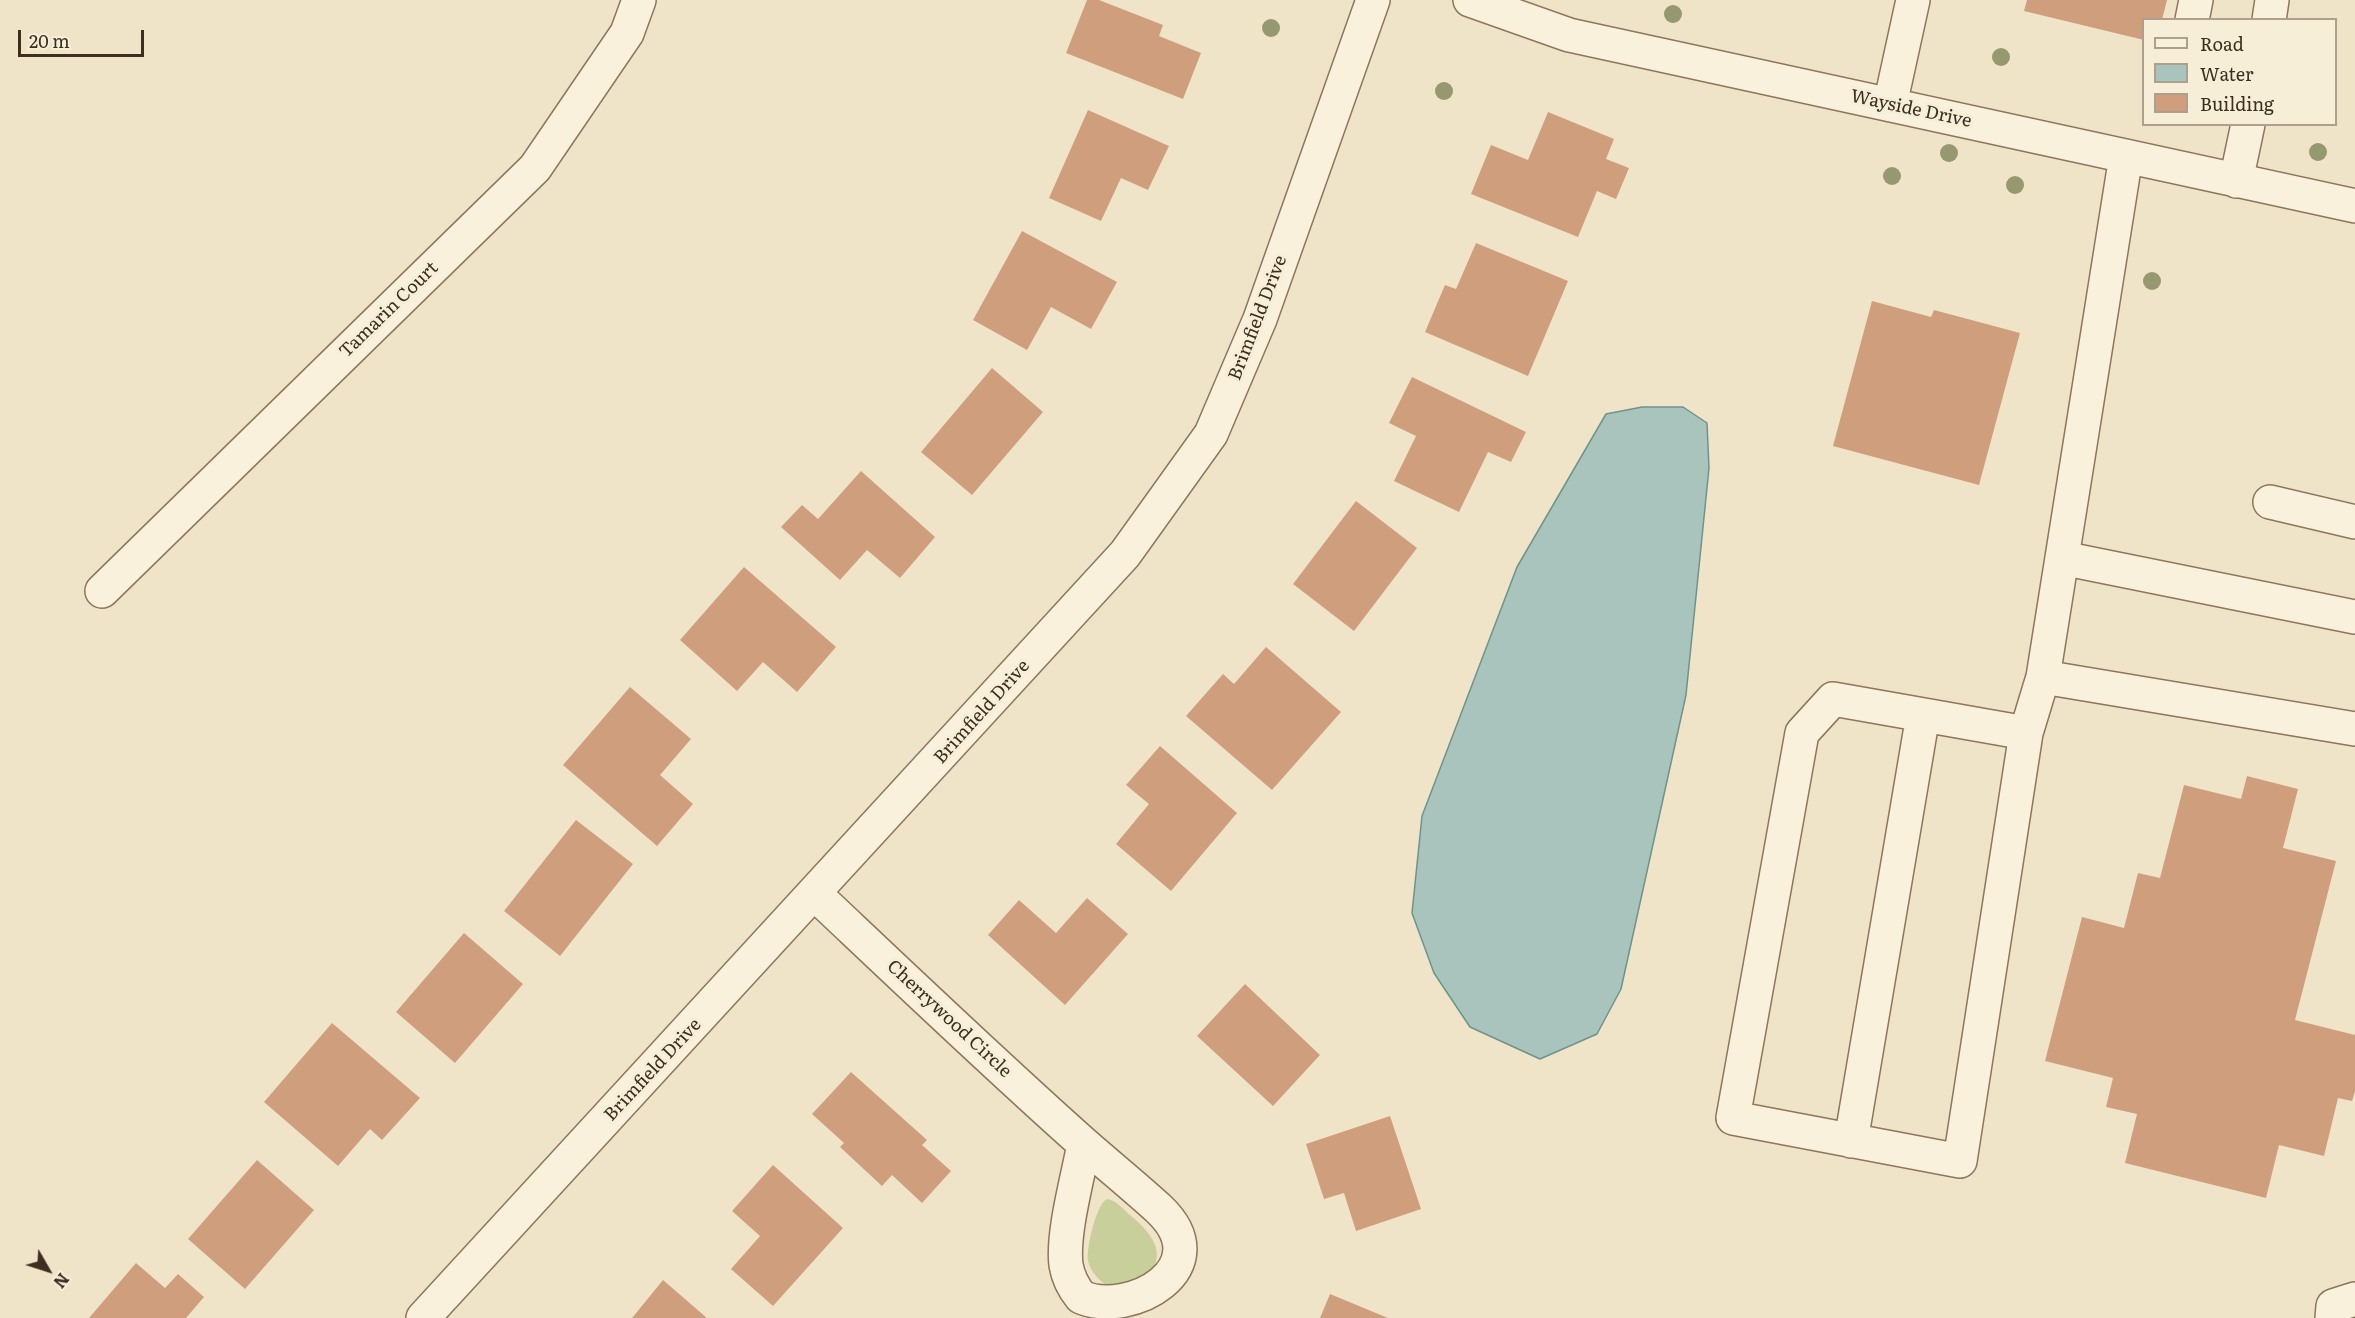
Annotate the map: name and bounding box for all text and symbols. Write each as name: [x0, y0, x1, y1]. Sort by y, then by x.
scale bar: [21, 18, 147, 56]
legend: [2142, 18, 2337, 126]
text: 20 m: [29, 27, 70, 54]
text: Road: [2200, 30, 2244, 57]
text: Water: [2200, 60, 2253, 87]
street label: Wayside Drive: [1848, 86, 1974, 132]
text: Building: [2200, 90, 2274, 117]
street label: Brimfield Drive: [1224, 252, 1292, 384]
street label: Tamarin Court: [335, 257, 443, 363]
street label: Brimfield Drive: [930, 656, 1034, 768]
street label: Cherrywood Circle: [882, 956, 1016, 1082]
street label: Brimfield Drive: [600, 1014, 706, 1126]
north arrow: [18, 1240, 78, 1300]
text: N: [48, 1269, 76, 1294]

